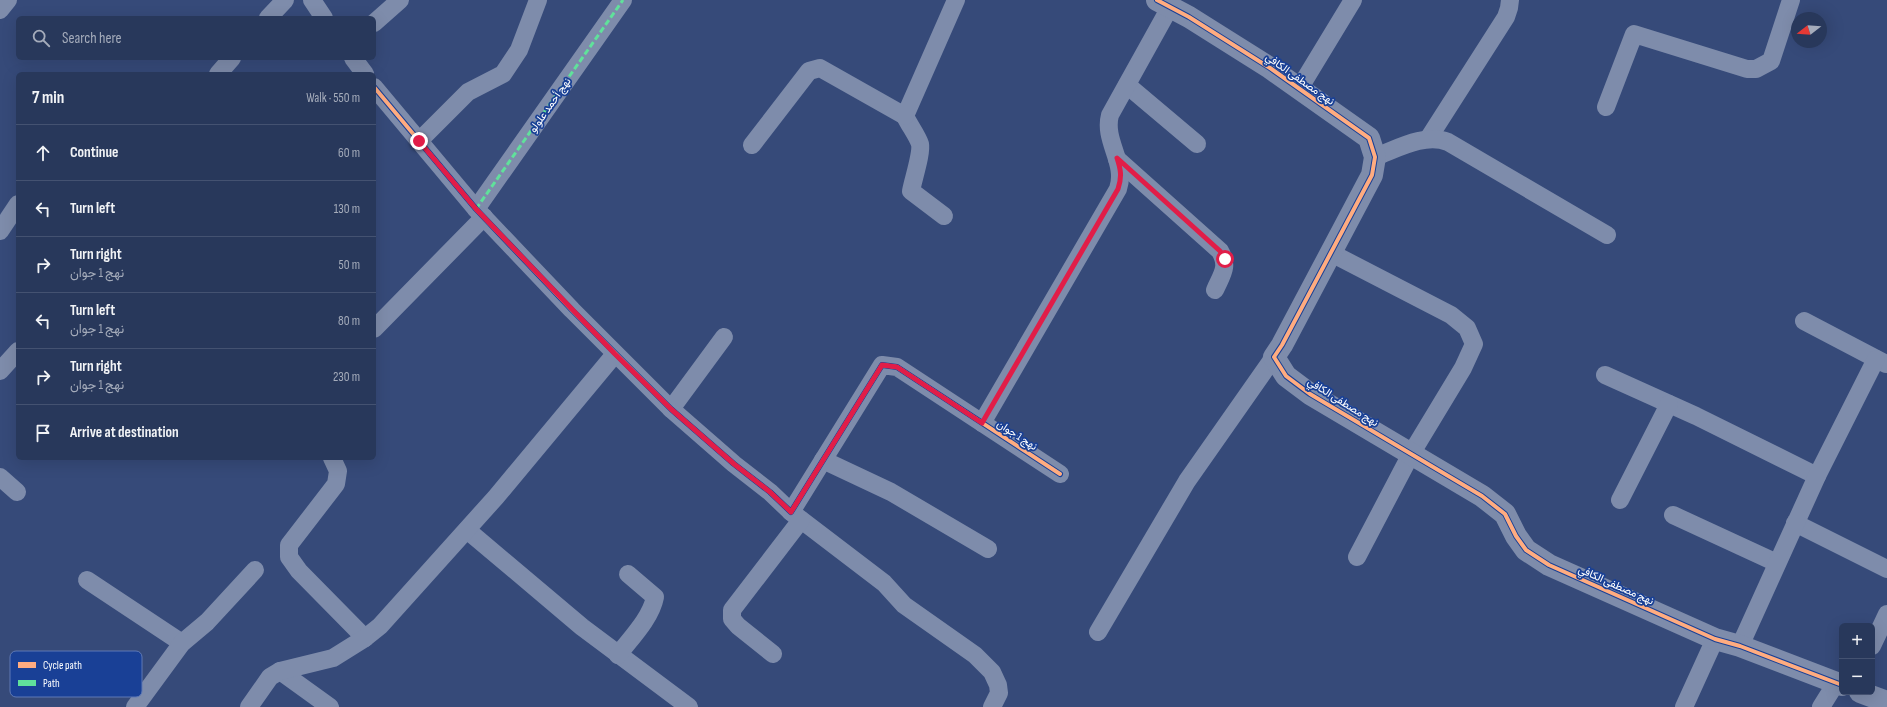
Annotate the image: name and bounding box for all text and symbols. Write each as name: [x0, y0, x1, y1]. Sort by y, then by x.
north arrow: [1791, 12, 1827, 48]
search box: [16, 16, 376, 60]
icon: search: [30, 27, 52, 49]
text: Search here: [62, 29, 122, 48]
street label: نهج مصطفى الكافي: [1261, 50, 1337, 110]
street label: نهج أحمد علولو: [526, 75, 574, 135]
text: 7 min: [32, 88, 64, 108]
text: Walk · 550 m: [306, 90, 360, 106]
route end: [410, 132, 428, 150]
icon: ahead: [32, 142, 54, 164]
text: Continue: [70, 143, 119, 162]
text: 60 m: [338, 145, 360, 161]
icon: left: [32, 198, 54, 220]
text: Turn left: [70, 199, 115, 218]
text: 130 m: [334, 201, 360, 217]
text: Turn right: [70, 245, 122, 264]
route start: [1216, 250, 1234, 268]
icon: right: [32, 254, 54, 276]
text: 50 m: [339, 257, 360, 273]
text: نهج 1 جوان: [70, 265, 124, 281]
text: Turn left: [70, 301, 115, 320]
icon: left: [32, 310, 54, 332]
text: 80 m: [338, 313, 360, 329]
text: نهج 1 جوان: [70, 321, 124, 337]
text: Turn right: [70, 357, 122, 376]
icon: right: [32, 366, 54, 388]
text: 230 m: [333, 369, 360, 385]
street label: نهج مصطفى الكافي: [1303, 375, 1381, 432]
text: نهج 1 جوان: [70, 377, 124, 393]
street label: نهج 1 جوان: [994, 417, 1040, 454]
icon: arrive: [32, 422, 54, 444]
text: Arrive at destination: [70, 423, 179, 442]
street label: نهج مصطفى الكافي: [1575, 563, 1656, 610]
map controls: [1839, 623, 1875, 695]
button: +: [1839, 623, 1875, 659]
legend: [10, 651, 142, 697]
text: Cycle path: [43, 659, 82, 672]
button: −: [1839, 659, 1875, 695]
text: Path: [43, 677, 60, 690]

